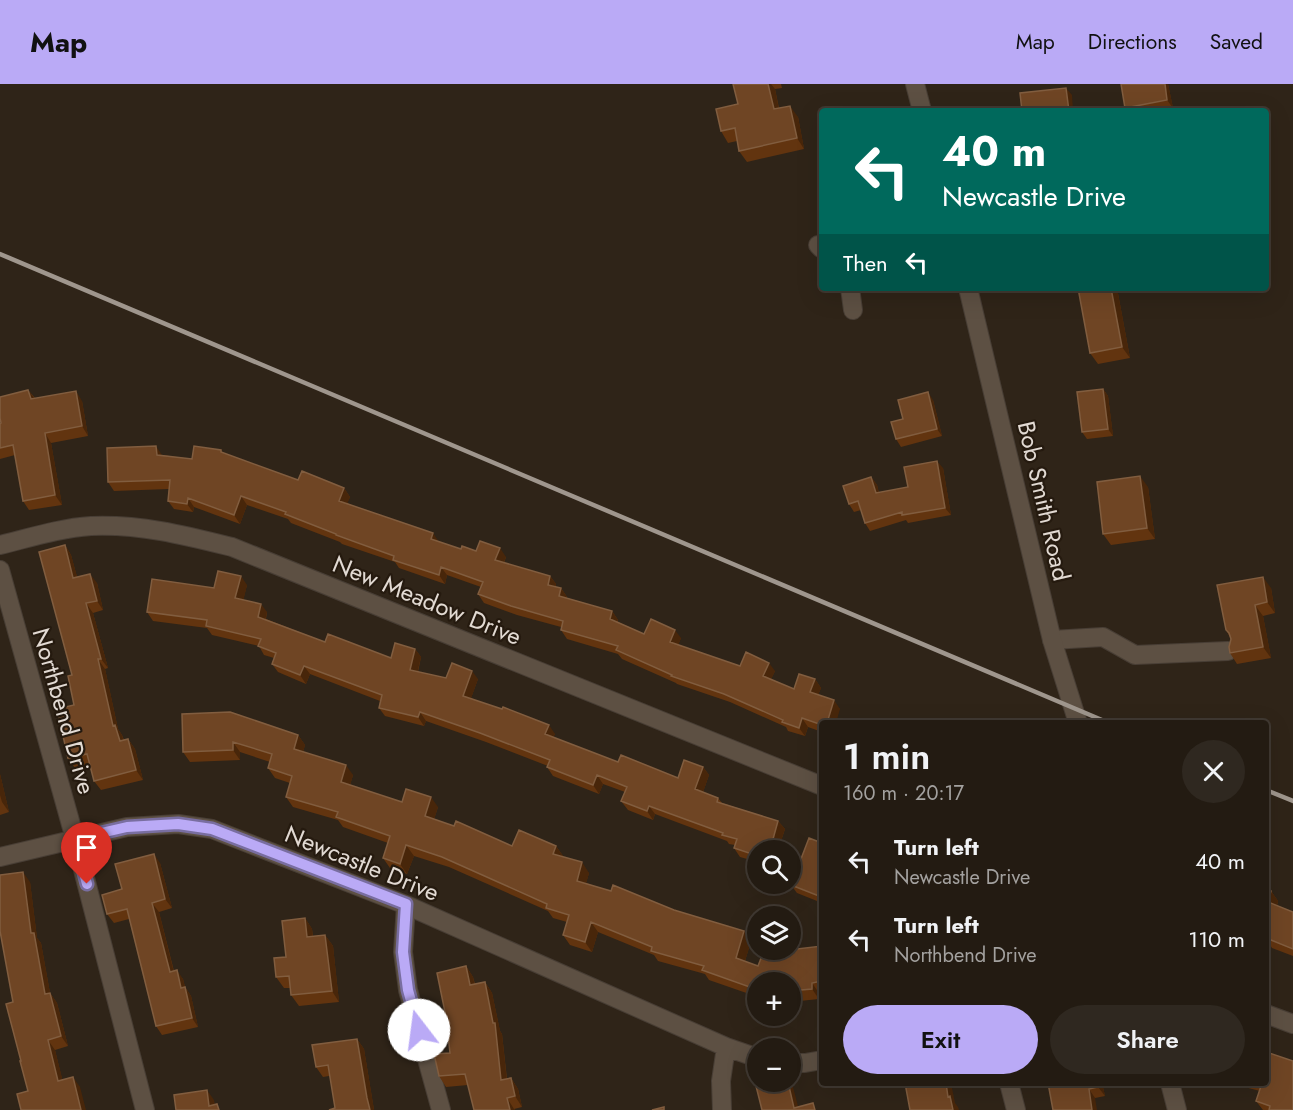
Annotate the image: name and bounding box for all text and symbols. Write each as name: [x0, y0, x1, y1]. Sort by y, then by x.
text: Map: [30, 22, 87, 63]
text: Map: [1016, 27, 1055, 57]
text: Directions: [1088, 27, 1177, 57]
text: Saved: [1210, 27, 1263, 57]
text: 40 m: [942, 121, 1046, 182]
icon: left: [843, 132, 921, 210]
text: Newcastle Drive: [942, 177, 1126, 216]
icon: left: [900, 246, 933, 279]
text: Then: [843, 247, 888, 279]
street label: Bob Smith Road: [1009, 418, 1079, 584]
street label: New Meadow Drive: [327, 546, 527, 654]
street label: Northbend Drive: [24, 624, 104, 798]
text: 1 min: [843, 730, 930, 782]
button: close: [1182, 740, 1245, 803]
text: 160 m · 20:17: [843, 779, 964, 808]
street label: Newcastle Drive: [280, 816, 444, 910]
pin: [61, 822, 112, 884]
icon: arrive: [70, 831, 103, 864]
text: Turn left: [894, 831, 979, 863]
map controls: [747, 840, 801, 1092]
button: search: [747, 840, 801, 894]
icon: left: [843, 845, 876, 878]
text: 40 m: [1195, 845, 1245, 877]
text: Newcastle Drive: [894, 863, 1030, 892]
button: layers: [747, 906, 801, 960]
text: Turn left: [894, 909, 979, 941]
icon: left: [843, 923, 876, 956]
text: 110 m: [1188, 923, 1245, 955]
text: Northbend Drive: [894, 941, 1037, 970]
button: +: [747, 972, 801, 1026]
position arrow: [387, 998, 451, 1062]
button: Exit: [843, 1005, 1038, 1074]
button: Share: [1050, 1005, 1245, 1074]
button: −: [747, 1038, 801, 1092]

